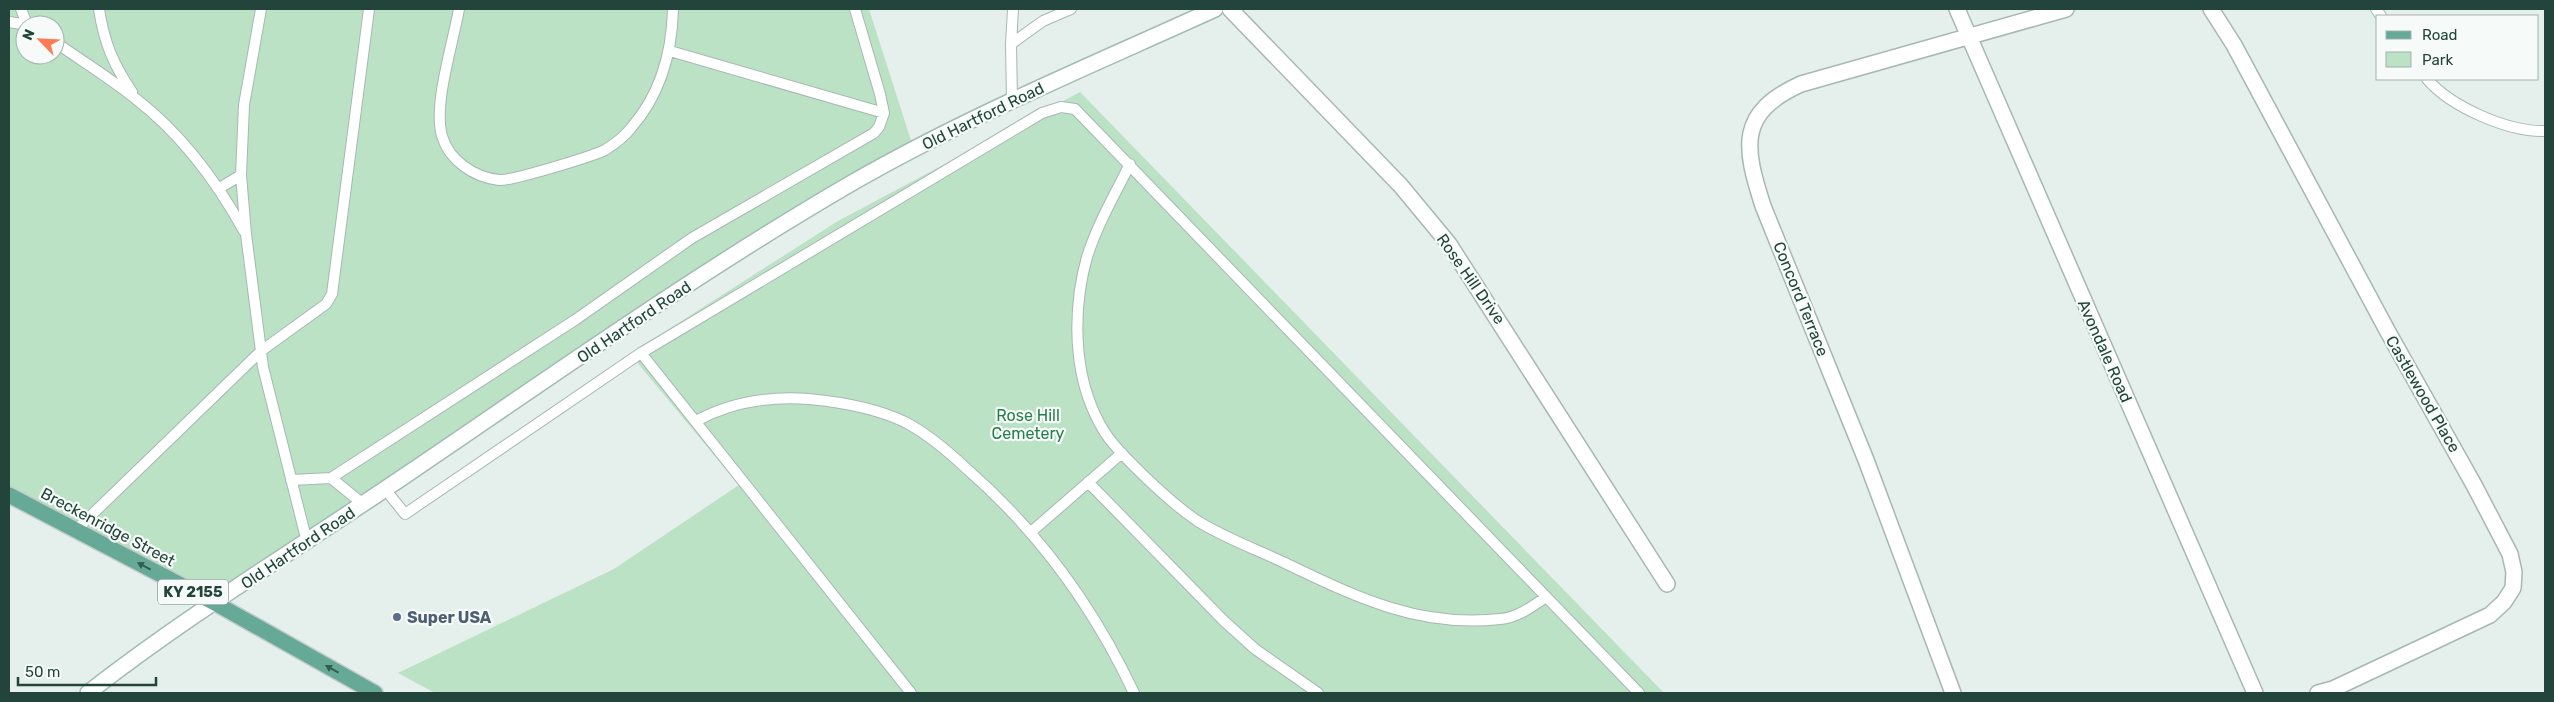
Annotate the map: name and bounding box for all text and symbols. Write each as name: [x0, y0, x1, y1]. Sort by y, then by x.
north arrow: [15, 15, 65, 65]
legend: [2376, 15, 2539, 80]
text: Road: [2422, 26, 2458, 44]
text: N: [19, 27, 38, 43]
text: Park: [2422, 51, 2453, 69]
street label: Old Hartford Road: [919, 78, 1047, 154]
street label: Rose Hill Drive: [1433, 230, 1509, 328]
street label: Concord Terrace: [1769, 239, 1833, 359]
street label: Old Hartford Road: [573, 277, 695, 367]
street label: Avondale Road: [2074, 297, 2136, 405]
street label: Castlewood Place: [2382, 332, 2464, 456]
park label: Rose Hill Cemetery: [992, 406, 1065, 443]
street label: Breckenridge Street: [38, 484, 178, 570]
street label: Old Hartford Road: [237, 503, 359, 593]
one-way arrow: [137, 562, 151, 570]
road number: KY 2155: [158, 580, 228, 604]
place label: Super USA: [407, 608, 492, 627]
marker: Super USA: [391, 611, 403, 623]
scale bar: [18, 654, 155, 686]
text: 50 m: [25, 663, 60, 681]
one-way arrow: [326, 665, 339, 674]

